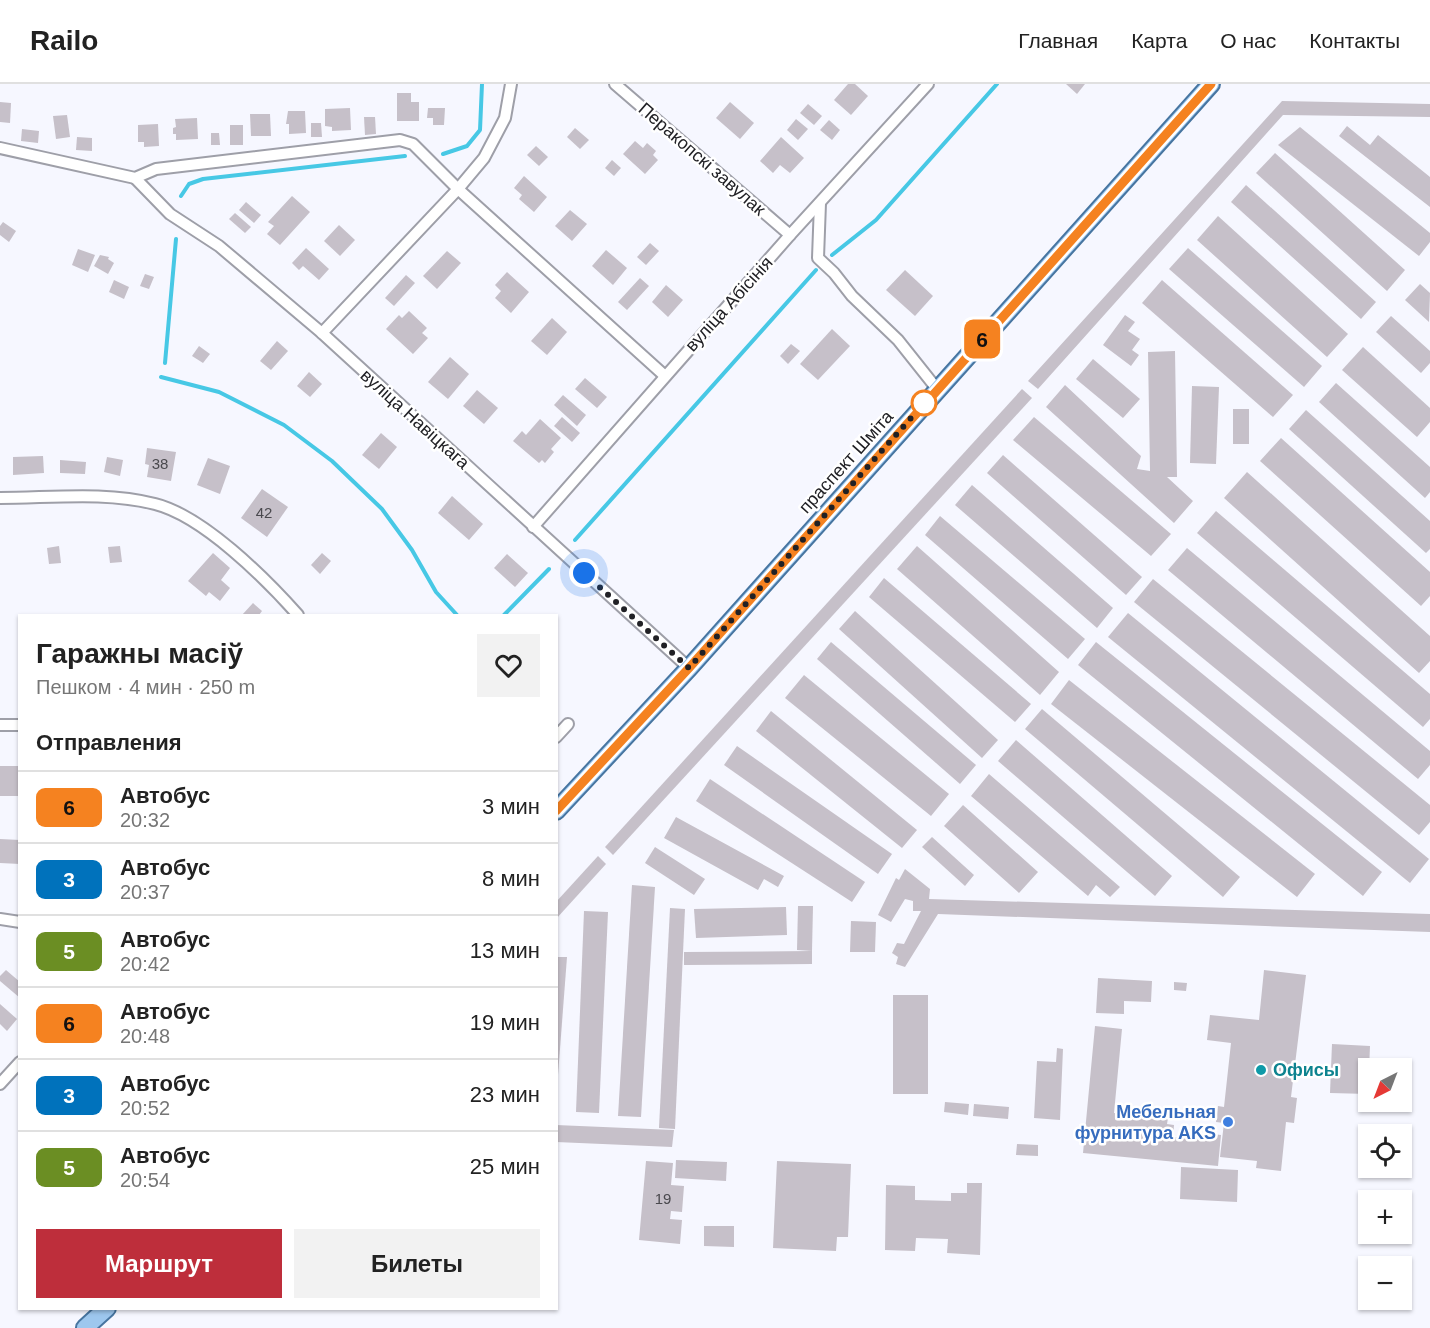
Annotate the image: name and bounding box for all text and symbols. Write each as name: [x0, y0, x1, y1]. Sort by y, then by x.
text: Railo: [30, 25, 98, 56]
text: Главная: [1018, 29, 1098, 52]
text: Карта: [1131, 29, 1187, 52]
text: О нас: [1220, 29, 1276, 52]
text: Контакты: [1309, 29, 1400, 52]
street label: Перакопскі завулак: [635, 99, 769, 219]
street label: вуліца Абісінія: [681, 252, 777, 356]
line badge: 6: [962, 320, 1002, 358]
text: 6: [976, 328, 988, 351]
street label: вуліца Навіцкага: [357, 365, 474, 474]
unlabelled marker: [911, 390, 937, 416]
street label: праспект Шміта: [795, 406, 898, 517]
house number: 38: [152, 455, 168, 472]
house number: 42: [256, 504, 272, 521]
your location: [569, 558, 599, 588]
button: heart: [477, 634, 540, 697]
text: Гаражны масіў: [36, 638, 243, 669]
text: Пешком · 4 мин · 250 m: [36, 676, 255, 698]
text: Отправления: [36, 730, 182, 755]
text: Автобус: [120, 783, 210, 808]
text: 3 мин: [482, 794, 540, 819]
text: 6: [63, 796, 75, 819]
text: 20:32: [120, 809, 170, 831]
text: Автобус: [120, 855, 210, 880]
text: 8 мин: [482, 866, 540, 891]
text: 3: [63, 868, 75, 891]
text: 20:37: [120, 881, 170, 903]
text: Автобус: [120, 927, 210, 952]
text: 13 мин: [470, 938, 540, 963]
text: 5: [63, 940, 75, 963]
text: 20:42: [120, 953, 170, 975]
text: Автобус: [120, 999, 210, 1024]
text: 19 мин: [470, 1010, 540, 1035]
text: 6: [63, 1012, 75, 1035]
text: 20:48: [120, 1025, 170, 1047]
north arrow: [1358, 1058, 1412, 1112]
map controls: [1358, 1058, 1412, 1310]
place label: Офисы: [1273, 1060, 1339, 1080]
marker: Офисы: [1254, 1063, 1268, 1077]
text: Автобус: [120, 1071, 210, 1096]
text: 23 мин: [470, 1082, 540, 1107]
text: 3: [63, 1084, 75, 1107]
text: 20:52: [120, 1097, 170, 1119]
place label: Мебельная фурнитура AKS: [1075, 1102, 1216, 1143]
marker: Мебельная фурнитура AKS: [1221, 1115, 1235, 1129]
button: locate: [1358, 1124, 1412, 1178]
text: Автобус: [120, 1143, 210, 1168]
text: 25 мин: [470, 1154, 540, 1179]
text: 5: [63, 1156, 75, 1179]
text: 20:54: [120, 1169, 170, 1191]
house number: 19: [655, 1190, 671, 1207]
button: +: [1358, 1190, 1412, 1244]
button: Маршрут: [36, 1229, 282, 1298]
button: Билеты: [294, 1229, 540, 1298]
button: −: [1358, 1256, 1412, 1310]

